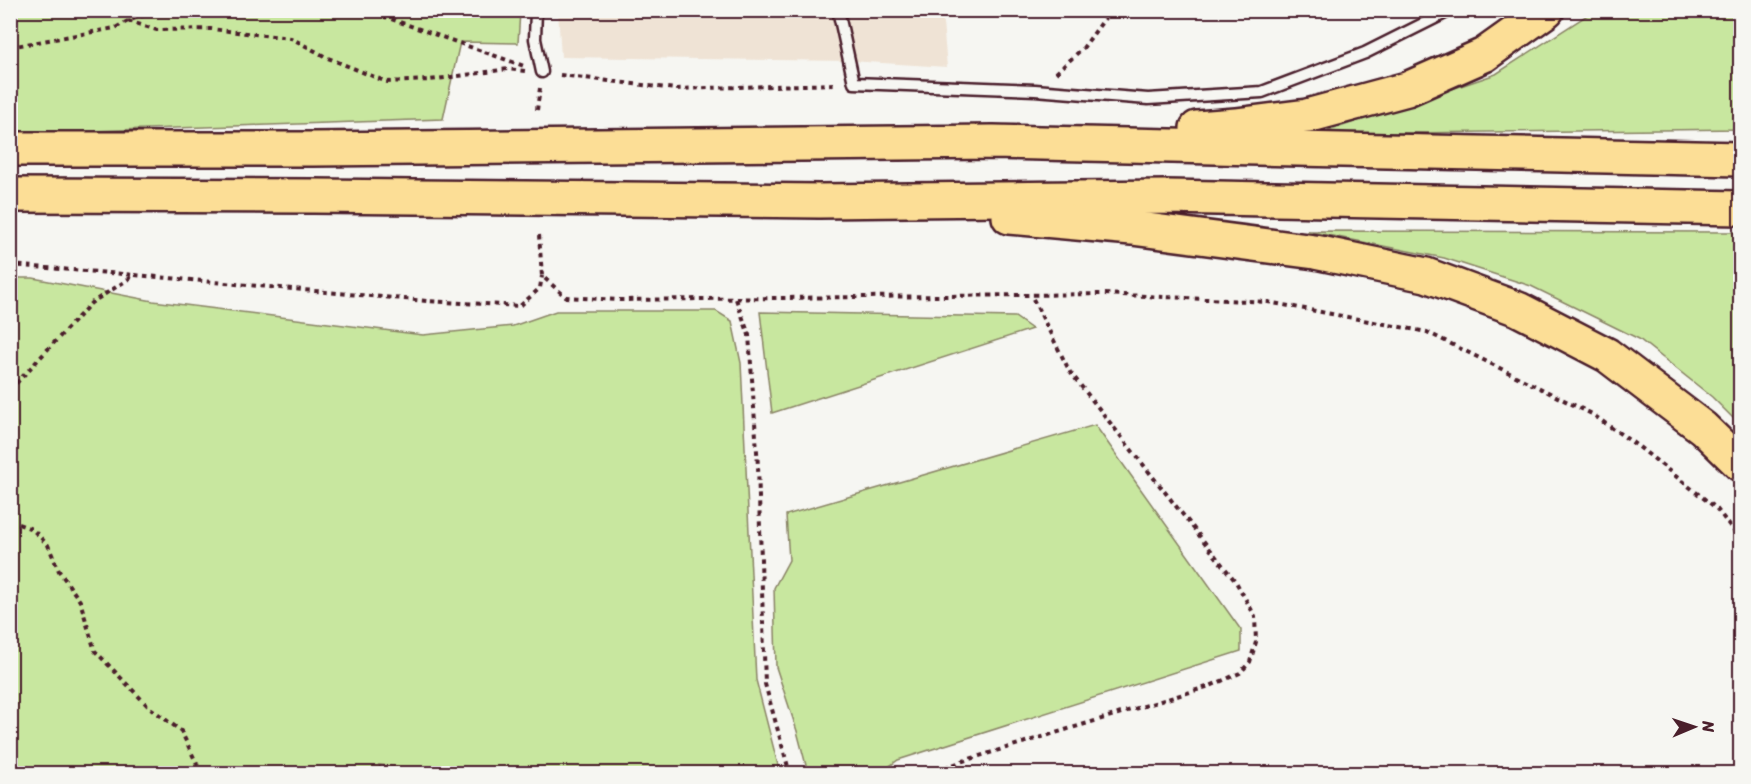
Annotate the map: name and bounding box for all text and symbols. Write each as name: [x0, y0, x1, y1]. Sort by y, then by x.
north arrow: [1664, 697, 1724, 757]
text: N: [1694, 719, 1723, 733]

